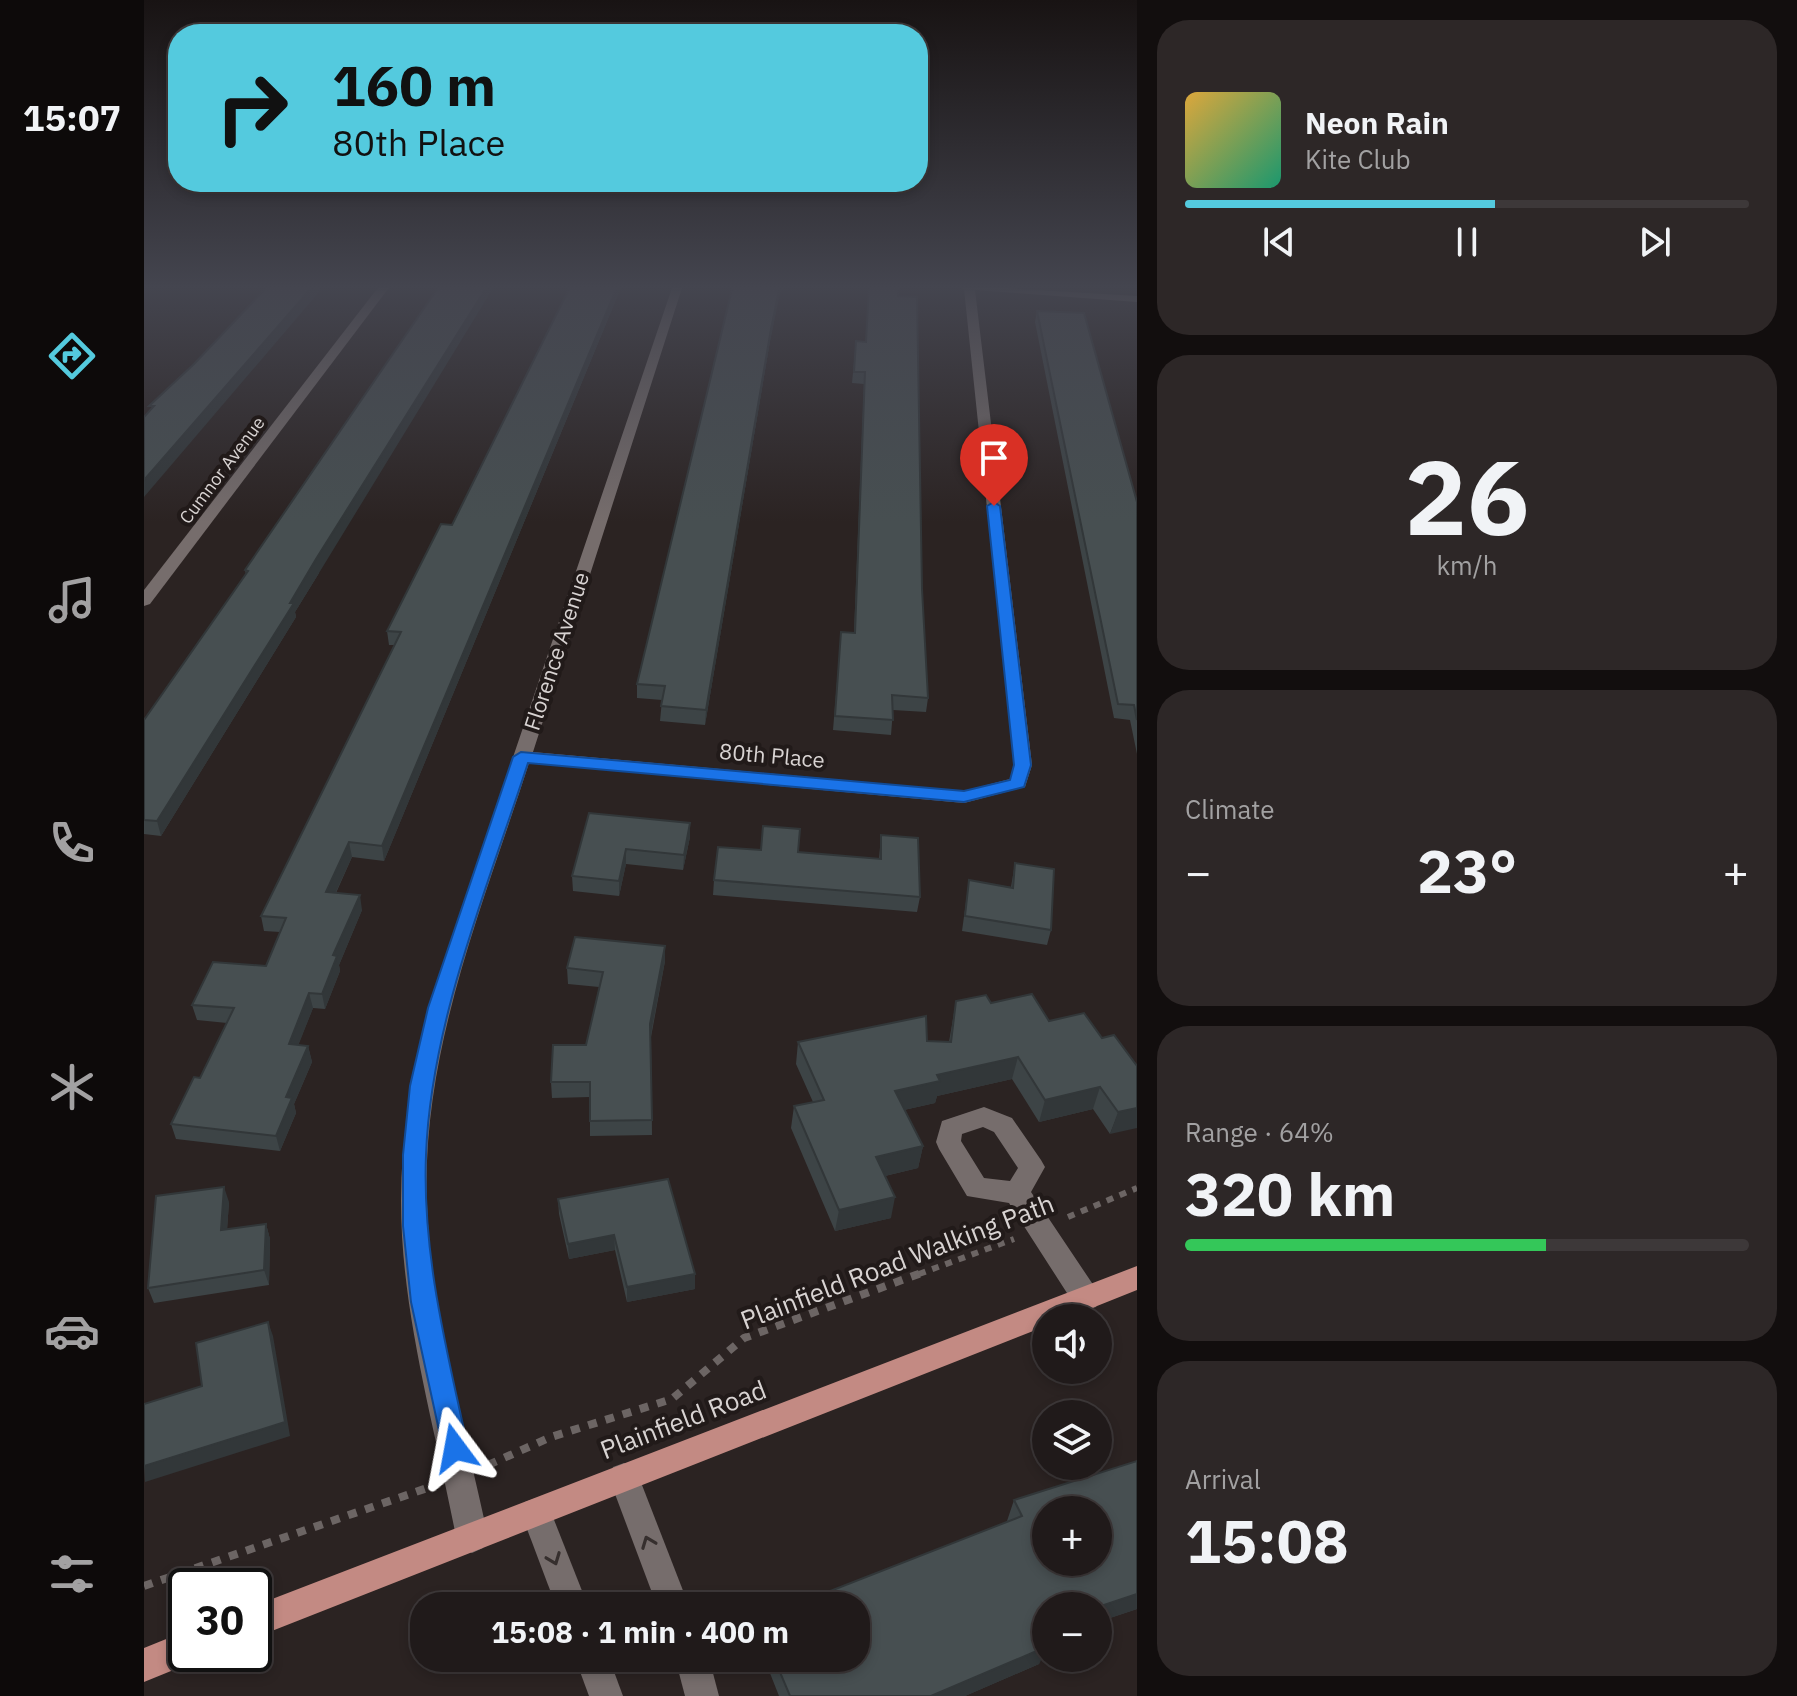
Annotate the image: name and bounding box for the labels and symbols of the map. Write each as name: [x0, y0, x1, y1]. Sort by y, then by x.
street label: Cumnor Avenue: [174, 412, 270, 528]
pin: [960, 424, 1028, 506]
street label: Florence Avenue: [517, 568, 595, 734]
street label: 80th Place: [718, 736, 826, 774]
street label: Plainfield Road Walking Path: [735, 1185, 1059, 1337]
street label: Plainfield Road: [595, 1372, 771, 1466]
position arrow: [413, 1406, 497, 1490]
one-way arrow: [641, 1536, 658, 1550]
one-way arrow: [544, 1551, 561, 1565]
speed limit sign: 30: [168, 1568, 272, 1672]

